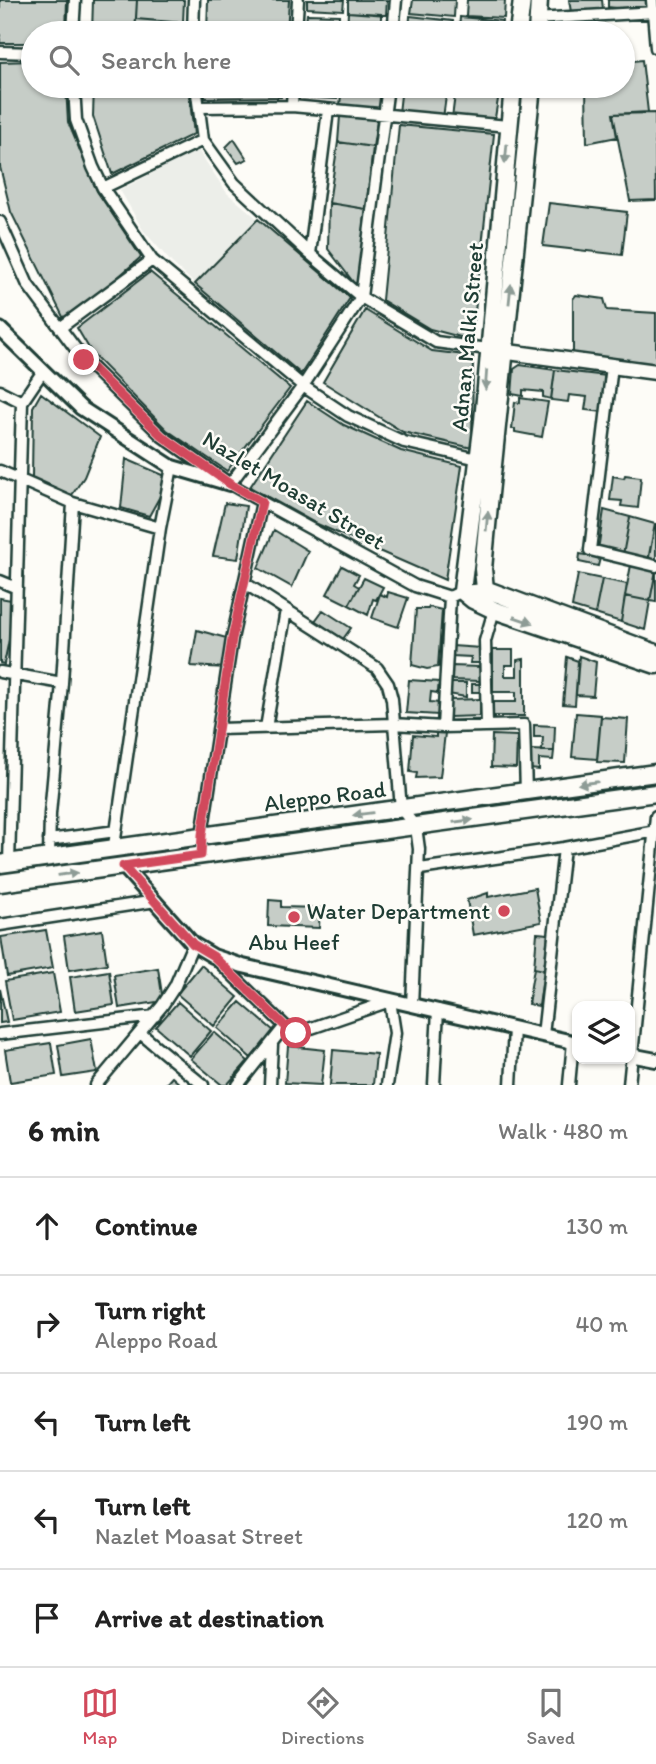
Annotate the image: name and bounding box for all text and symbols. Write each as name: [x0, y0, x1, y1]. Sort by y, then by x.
search box: [21, 21, 635, 98]
icon: search: [45, 41, 83, 79]
text: Search here: [101, 44, 231, 76]
one-way arrow: [500, 143, 511, 165]
street label: Adnan Malki Street: [445, 241, 489, 433]
one-way arrow: [504, 283, 515, 305]
route end: [68, 344, 99, 375]
one-way arrow: [480, 369, 491, 391]
street label: Nazlet Moasat Street: [198, 424, 391, 556]
one-way arrow: [482, 510, 493, 532]
one-way arrow: [513, 615, 534, 626]
street label: Aleppo Road: [262, 775, 388, 817]
one-way arrow: [577, 778, 599, 789]
one-way arrow: [352, 809, 374, 820]
one-way arrow: [452, 815, 474, 826]
one-way arrow: [57, 868, 79, 879]
place label: Water Department: [306, 897, 490, 925]
marker: Water Department: [496, 903, 512, 919]
marker: Abu Heef: [286, 909, 302, 925]
place label: Abu Heef: [248, 928, 340, 956]
map controls: [572, 1001, 635, 1064]
button: layers: [572, 1001, 635, 1064]
route start: [280, 1017, 311, 1048]
text: 6 min: [28, 1112, 100, 1149]
text: Walk · 480 m: [498, 1117, 628, 1145]
icon: ahead: [28, 1207, 66, 1245]
text: Continue: [95, 1210, 198, 1242]
text: 130 m: [566, 1212, 628, 1240]
text: Turn right: [95, 1294, 206, 1326]
icon: right: [28, 1305, 66, 1343]
text: 40 m: [575, 1310, 628, 1338]
text: Aleppo Road: [95, 1326, 218, 1354]
icon: left: [28, 1403, 66, 1441]
text: Turn left: [95, 1406, 191, 1438]
text: 190 m: [567, 1408, 628, 1436]
text: Turn left: [95, 1490, 191, 1522]
icon: left: [28, 1501, 66, 1539]
text: 120 m: [567, 1506, 628, 1534]
text: Nazlet Moasat Street: [95, 1522, 303, 1550]
icon: arrive: [28, 1599, 66, 1637]
text: Arrive at destination: [95, 1602, 324, 1634]
tab: Map: [81, 1684, 119, 1749]
tab: Directions: [281, 1684, 365, 1749]
tab: Saved: [527, 1684, 575, 1749]

